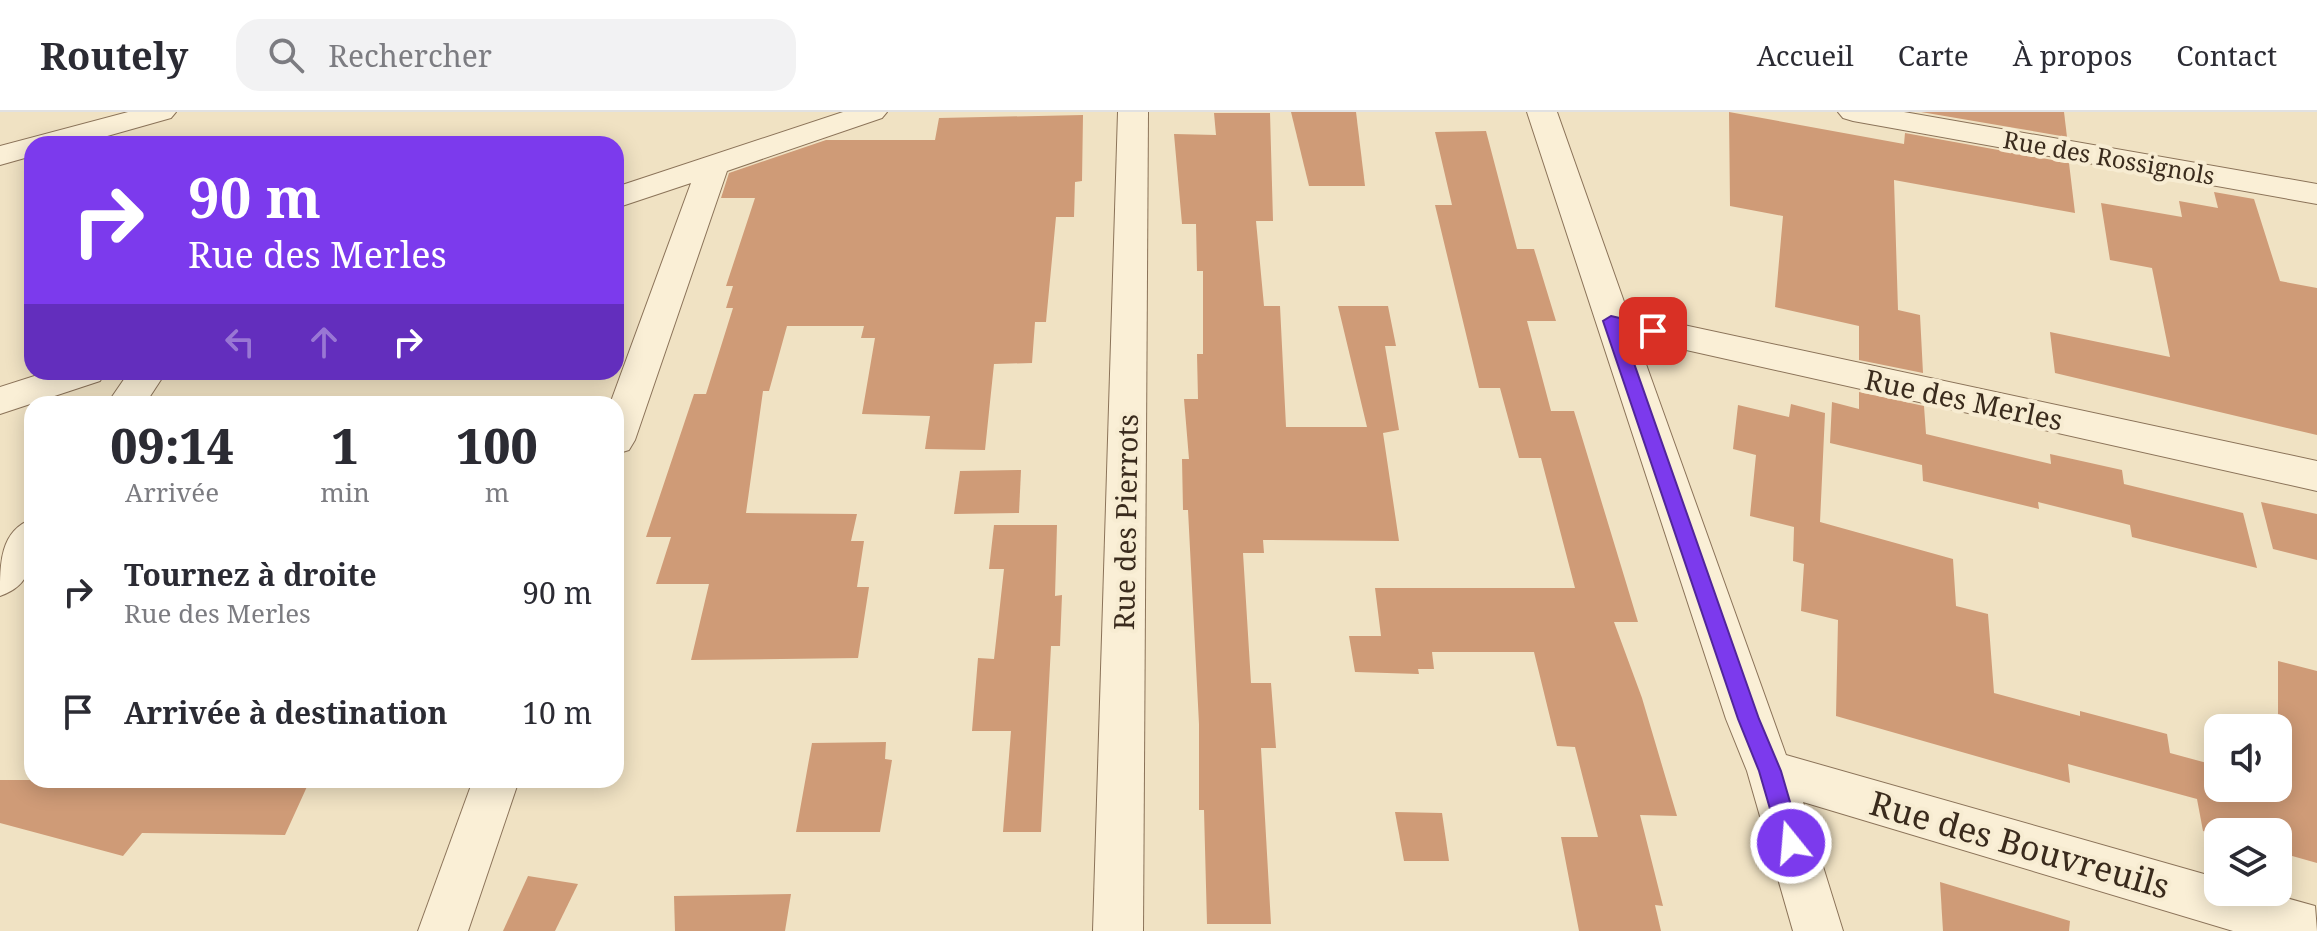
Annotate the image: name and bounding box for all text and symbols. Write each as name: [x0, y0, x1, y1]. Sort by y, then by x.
search box: [236, 19, 796, 91]
text: Routely: [40, 29, 188, 81]
icon: search: [264, 33, 308, 77]
text: Rechercher: [328, 35, 492, 76]
text: Accueil: [1757, 36, 1854, 74]
text: Carte: [1898, 36, 1969, 74]
text: À propos: [2013, 36, 2132, 74]
text: Contact: [2176, 36, 2277, 74]
street label: Rue des Rossignols: [2001, 122, 2217, 192]
text: 90 m: [188, 158, 321, 234]
icon: right: [56, 168, 160, 272]
text: Rue des Merles: [188, 230, 447, 279]
pin: [1619, 297, 1687, 365]
icon: arrive: [1631, 309, 1675, 353]
icon: left: [218, 320, 262, 364]
icon: ahead: [302, 320, 346, 364]
icon: right: [386, 320, 430, 364]
street label: Rue des Merles: [1862, 359, 2066, 439]
text: 09:14: [110, 413, 234, 478]
text: 1: [331, 413, 359, 478]
text: 100: [456, 413, 538, 478]
street label: Rue des Pierrots: [1104, 414, 1146, 630]
text: Arrivée: [125, 474, 219, 510]
text: min: [320, 474, 370, 510]
text: m: [485, 474, 509, 510]
text: Tournez à droite: [124, 554, 377, 595]
icon: right: [56, 570, 100, 614]
text: 90 m: [522, 572, 592, 613]
text: Rue des Merles: [124, 595, 311, 631]
icon: arrive: [56, 690, 100, 734]
text: Arrivée à destination: [124, 692, 448, 733]
text: 10 m: [522, 692, 592, 733]
map controls: [2204, 714, 2292, 906]
button: sound: [2204, 714, 2292, 802]
street label: Rue des Bouvreuils: [1865, 779, 2175, 909]
position arrow: [1749, 801, 1833, 885]
button: layers: [2204, 818, 2292, 906]

